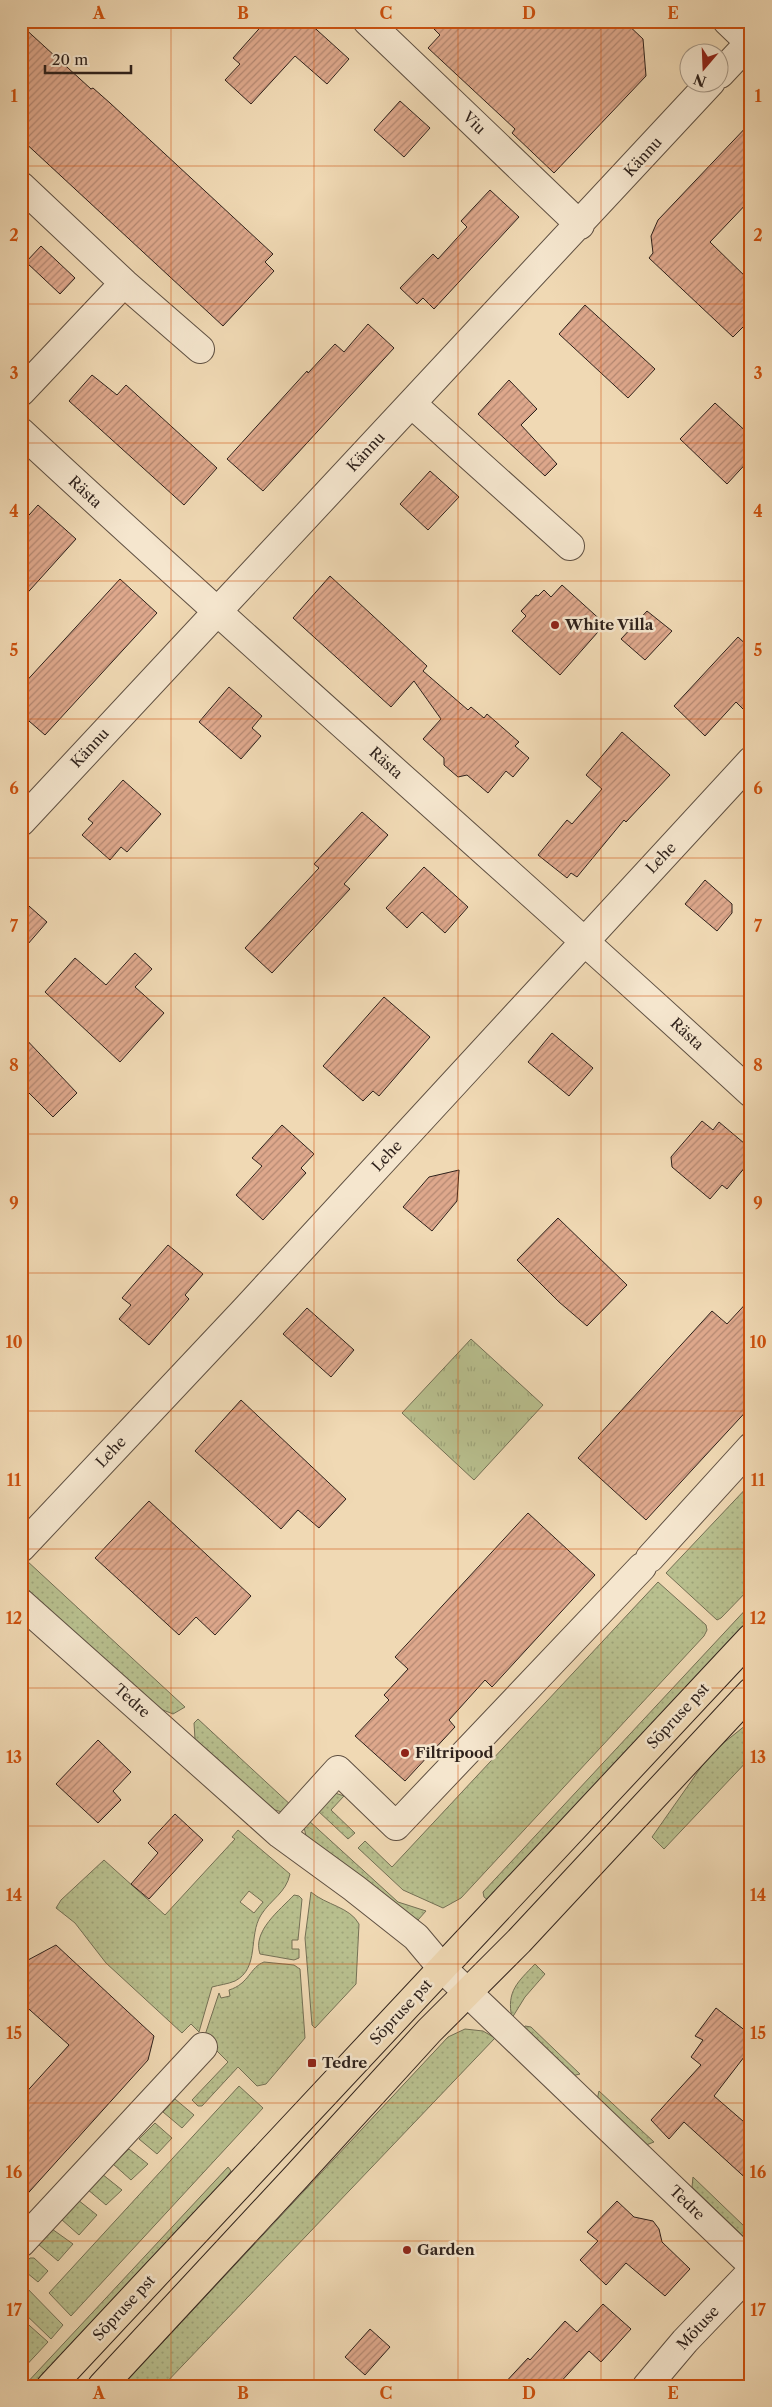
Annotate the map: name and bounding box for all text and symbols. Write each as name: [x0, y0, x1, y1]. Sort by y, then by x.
text: A: [92, 3, 106, 23]
text: B: [237, 3, 249, 23]
text: C: [380, 3, 392, 23]
text: D: [522, 3, 536, 23]
text: E: [667, 3, 679, 23]
scale bar: [45, 42, 131, 74]
north arrow: [680, 42, 730, 92]
text: 20 m: [52, 50, 88, 69]
text: N: [691, 70, 708, 91]
text: 1: [10, 86, 18, 106]
text: 1: [754, 86, 762, 106]
street label: Viu: [458, 107, 490, 138]
street label: Kännu: [620, 133, 666, 181]
text: 2: [9, 225, 19, 245]
text: 2: [753, 225, 763, 245]
text: 3: [9, 363, 19, 383]
text: 3: [753, 363, 763, 383]
street label: Kännu: [342, 428, 389, 476]
street label: Rästa: [65, 472, 106, 512]
text: 4: [9, 501, 19, 521]
text: 4: [753, 501, 763, 521]
place label: White Villa: [564, 615, 654, 634]
marker: White Villa: [549, 619, 561, 631]
text: 5: [10, 640, 19, 660]
text: 5: [754, 640, 763, 660]
street label: Kännu: [66, 724, 113, 772]
street label: Rästa: [366, 743, 407, 783]
text: 6: [9, 778, 19, 798]
text: 6: [753, 778, 763, 798]
street label: Lehe: [641, 838, 680, 877]
text: 7: [10, 916, 19, 936]
text: 7: [754, 916, 763, 936]
street label: Rästa: [667, 1014, 708, 1054]
text: 8: [9, 1055, 19, 1075]
text: 8: [753, 1055, 763, 1075]
street label: Lehe: [367, 1136, 406, 1175]
text: 9: [9, 1193, 19, 1213]
text: 9: [753, 1193, 763, 1213]
text: 10: [5, 1332, 23, 1352]
text: 10: [749, 1332, 767, 1352]
street label: Lehe: [91, 1432, 130, 1471]
text: 11: [7, 1470, 22, 1490]
text: 11: [751, 1470, 766, 1490]
text: 12: [6, 1608, 22, 1628]
text: 12: [750, 1608, 766, 1628]
street label: Sõpruse pst: [642, 1678, 713, 1752]
street label: Tedre: [110, 1680, 154, 1722]
place label: Filtripood: [415, 1743, 494, 1762]
text: 13: [6, 1747, 22, 1767]
marker: Filtripood: [399, 1747, 411, 1759]
text: 13: [750, 1747, 766, 1767]
text: 14: [6, 1885, 22, 1905]
text: 14: [750, 1885, 766, 1905]
street label: Sõpruse pst: [365, 1974, 436, 2048]
text: 15: [6, 2023, 22, 2043]
text: 15: [750, 2023, 766, 2043]
place label: Tedre: [322, 2053, 367, 2072]
marker: Tedre: [306, 2057, 318, 2069]
text: 16: [6, 2162, 23, 2182]
text: 16: [750, 2162, 767, 2182]
street label: Tedre: [666, 2181, 709, 2224]
place label: Garden: [417, 2240, 476, 2259]
marker: Garden: [401, 2244, 413, 2256]
street label: Sõpruse pst: [88, 2270, 159, 2344]
text: 17: [6, 2300, 22, 2320]
text: 17: [750, 2300, 766, 2320]
street label: Mõtuse: [672, 2302, 723, 2354]
text: A: [92, 2383, 106, 2403]
text: B: [237, 2383, 249, 2403]
text: C: [380, 2383, 392, 2403]
text: D: [522, 2383, 536, 2403]
text: E: [667, 2383, 679, 2403]

